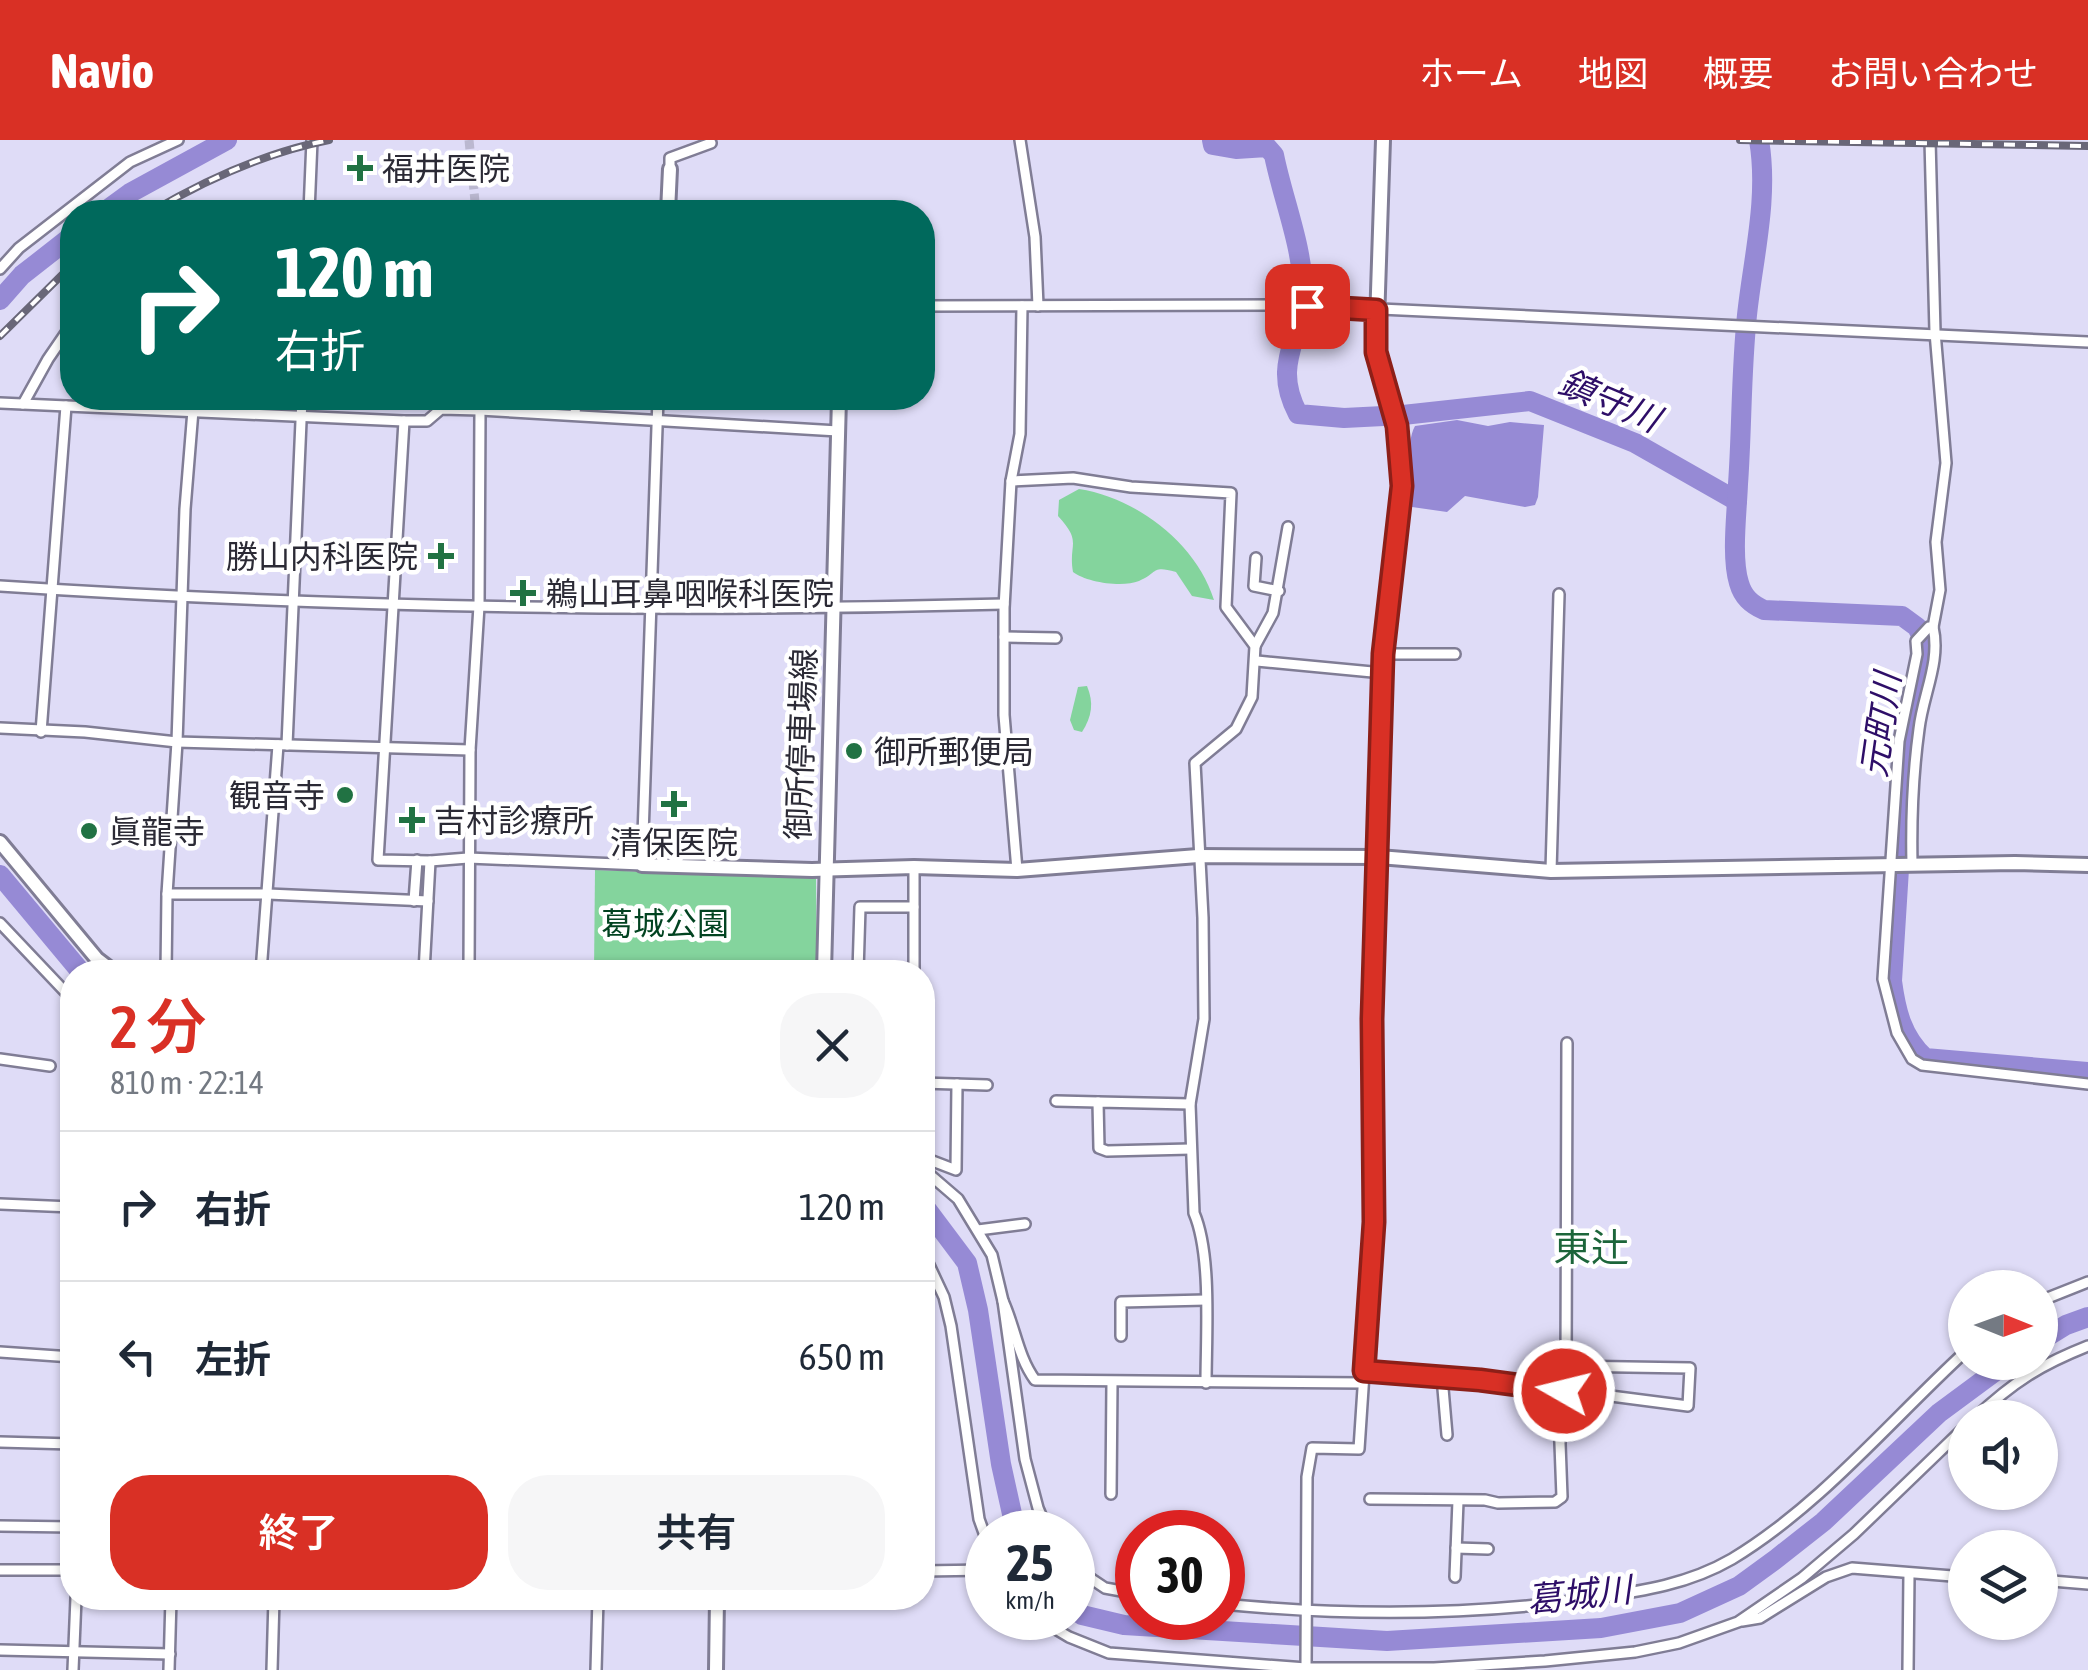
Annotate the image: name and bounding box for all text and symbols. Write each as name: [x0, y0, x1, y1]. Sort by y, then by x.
text: Navio: [50, 43, 154, 98]
text: ホーム: [1419, 53, 1523, 93]
text: 地図: [1578, 53, 1648, 93]
text: 概要: [1703, 53, 1773, 93]
text: お問い合わせ: [1828, 53, 2038, 93]
place label: 福井医院: [382, 150, 510, 187]
marker: 福井医院: [347, 155, 373, 181]
text: 120 m: [275, 232, 434, 312]
icon: right: [110, 240, 240, 370]
pin: [1265, 264, 1350, 349]
icon: arrive: [1280, 279, 1335, 334]
text: 右折: [275, 325, 365, 377]
water label: 鎮守川: [1554, 361, 1670, 440]
place label: 勝山内科医院: [226, 538, 418, 575]
marker: 勝山内科医院: [428, 543, 454, 569]
place label: 鵜山耳鼻咽喉科医院: [546, 575, 834, 612]
marker: 鵜山耳鼻咽喉科医院: [510, 580, 536, 606]
street label: 御所停車場線: [779, 647, 823, 841]
water label: 元町川: [1853, 666, 1908, 780]
place label: 御所郵便局: [874, 733, 1034, 770]
marker: 御所郵便局: [843, 740, 865, 762]
place label: 観音寺: [229, 777, 325, 814]
marker: 観音寺: [334, 784, 356, 806]
marker: 清保医院: [661, 791, 687, 817]
place label: 吉村診療所: [434, 802, 594, 839]
marker: 吉村診療所: [399, 807, 425, 833]
place label: 眞龍寺: [109, 813, 205, 850]
marker: 眞龍寺: [78, 820, 100, 842]
place label: 清保医院: [610, 824, 738, 861]
park label: 葛城公園: [601, 905, 729, 942]
text: 2 分: [110, 992, 206, 1061]
button: close: [780, 993, 885, 1098]
text: 810 m · 22:14: [110, 1064, 264, 1101]
icon: right: [110, 1179, 165, 1234]
text: 120 m: [799, 1185, 885, 1228]
text: 右折: [195, 1188, 271, 1231]
district label: 東辻: [1553, 1226, 1629, 1269]
north arrow: [1948, 1270, 2058, 1380]
map controls: [1948, 1270, 2058, 1640]
icon: left: [110, 1329, 165, 1384]
text: 650 m: [799, 1335, 885, 1378]
text: 左折: [195, 1338, 271, 1381]
position arrow: [1512, 1339, 1616, 1443]
button: sound: [1948, 1400, 2058, 1510]
button: 終了: [110, 1475, 488, 1590]
button: 共有: [508, 1475, 885, 1590]
speed limit sign: 30: [1115, 1510, 1245, 1640]
button: layers: [1948, 1530, 2058, 1640]
text: 25: [1006, 1534, 1053, 1592]
water label: 葛城川: [1525, 1568, 1637, 1619]
text: km/h: [1005, 1586, 1055, 1614]

